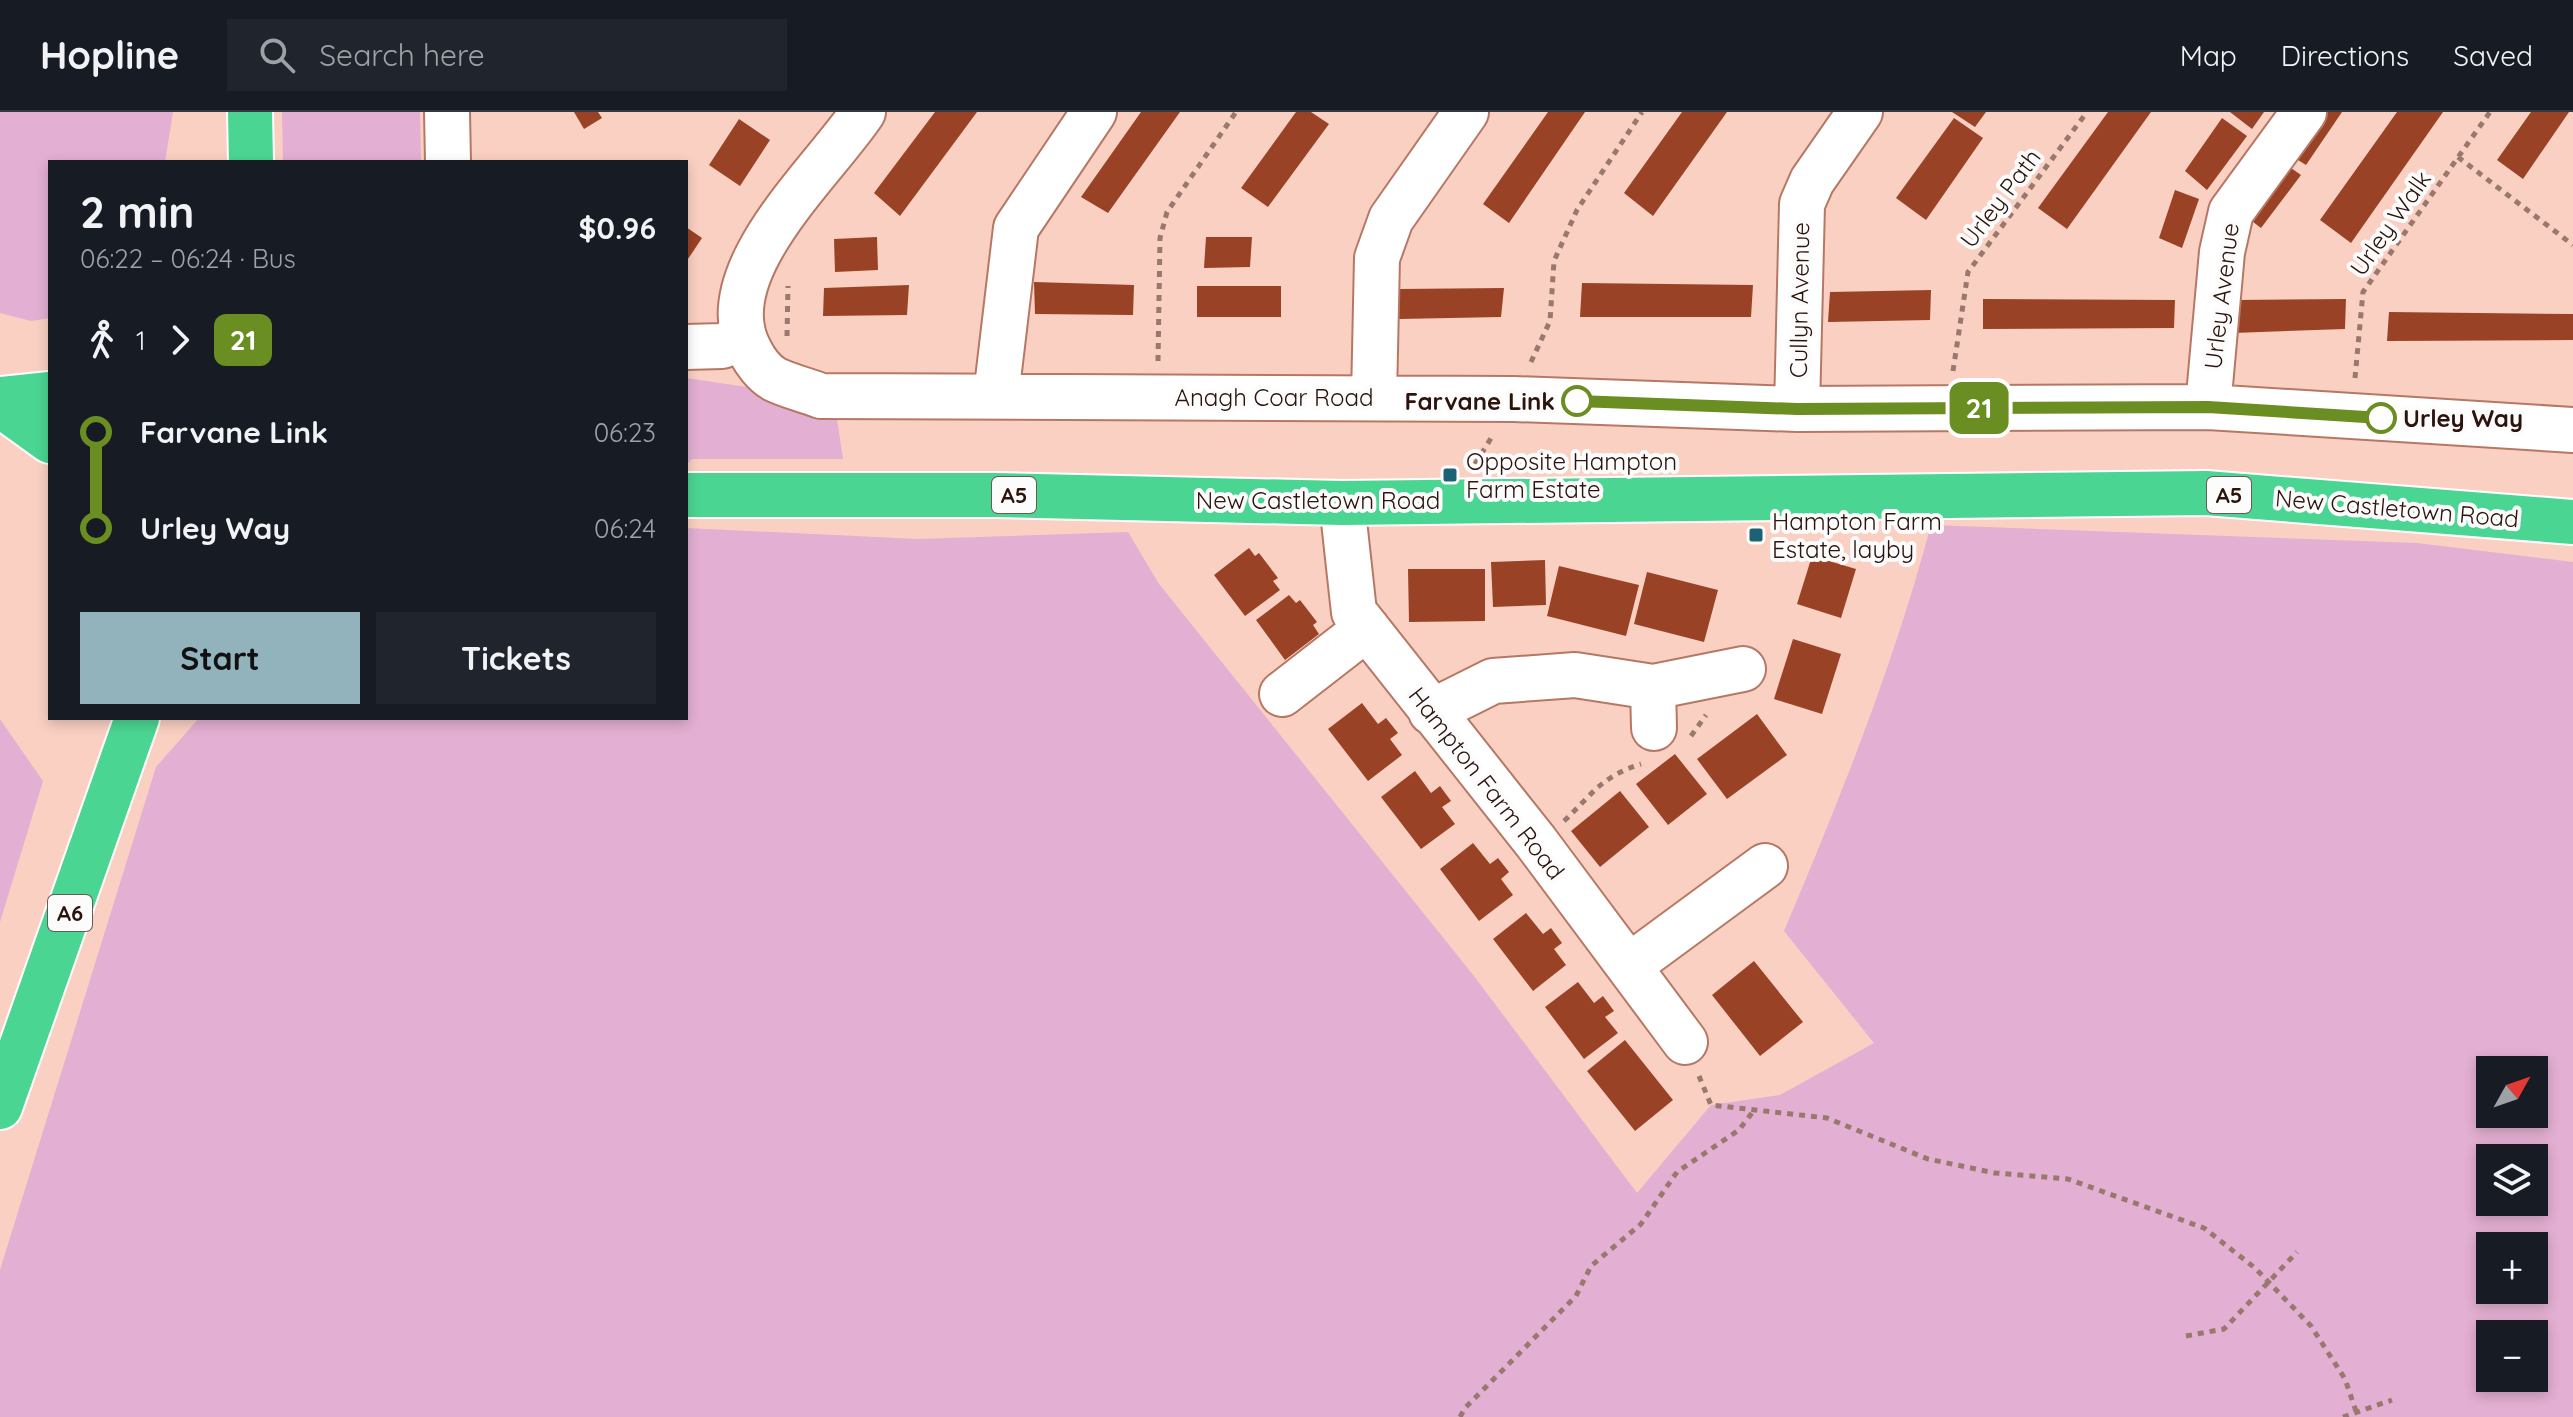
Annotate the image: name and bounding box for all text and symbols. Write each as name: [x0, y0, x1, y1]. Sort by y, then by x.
search box: [227, 19, 787, 91]
text: Hopline: [40, 31, 179, 79]
icon: search: [255, 33, 299, 77]
text: Search here: [319, 36, 485, 74]
text: Map: [2180, 38, 2237, 73]
text: Directions: [2281, 38, 2409, 73]
text: Saved: [2453, 38, 2533, 73]
street label: Urley Path: [1953, 143, 2047, 253]
street label: Urley Walk: [2343, 165, 2437, 281]
text: 2 min: [80, 184, 195, 239]
text: $0.96: [579, 209, 656, 247]
street label: Urley Avenue: [2197, 221, 2245, 371]
street label: Cullyn Avenue: [1783, 222, 1815, 378]
text: 06:22 – 06:24 · Bus: [80, 242, 296, 275]
icon: walk: [80, 318, 124, 362]
icon: forward: [158, 318, 202, 362]
text: 21: [230, 322, 256, 357]
text: 1: [136, 324, 146, 357]
street label: Anagh Coar Road: [1174, 382, 1374, 412]
line badge: 21: [1943, 382, 2015, 434]
place label: Farvane Link: [1404, 386, 1555, 416]
marker: Farvane Link: [1562, 386, 1592, 416]
text: 21: [1966, 390, 1992, 425]
marker: Urley Way: [2366, 403, 2396, 433]
place label: Urley Way: [2403, 403, 2523, 433]
text: Farvane Link: [140, 413, 328, 451]
text: 06:23: [594, 416, 656, 449]
place label: Opposite Hampton Farm Estate: [1466, 446, 1677, 504]
marker: Opposite Hampton Farm Estate: [1441, 466, 1459, 484]
road number: A5: [992, 477, 1036, 513]
road number: A5: [2207, 477, 2251, 513]
street label: New Castletown Road: [2274, 482, 2520, 534]
street label: New Castletown Road: [1196, 485, 1440, 515]
place label: Hampton Farm Estate, layby: [1772, 506, 1942, 564]
text: Urley Way: [140, 509, 290, 547]
text: 06:24: [594, 512, 656, 545]
marker: Hampton Farm Estate, layby: [1747, 526, 1765, 544]
button: Start: [80, 612, 360, 704]
button: Tickets: [376, 612, 656, 704]
street label: Hampton Farm Road: [1403, 681, 1571, 885]
road number: A6: [48, 895, 92, 931]
north arrow: [2476, 1056, 2548, 1128]
map controls: [2476, 1056, 2548, 1392]
button: layers: [2476, 1144, 2548, 1216]
button: +: [2476, 1232, 2548, 1304]
button: −: [2476, 1320, 2548, 1392]

